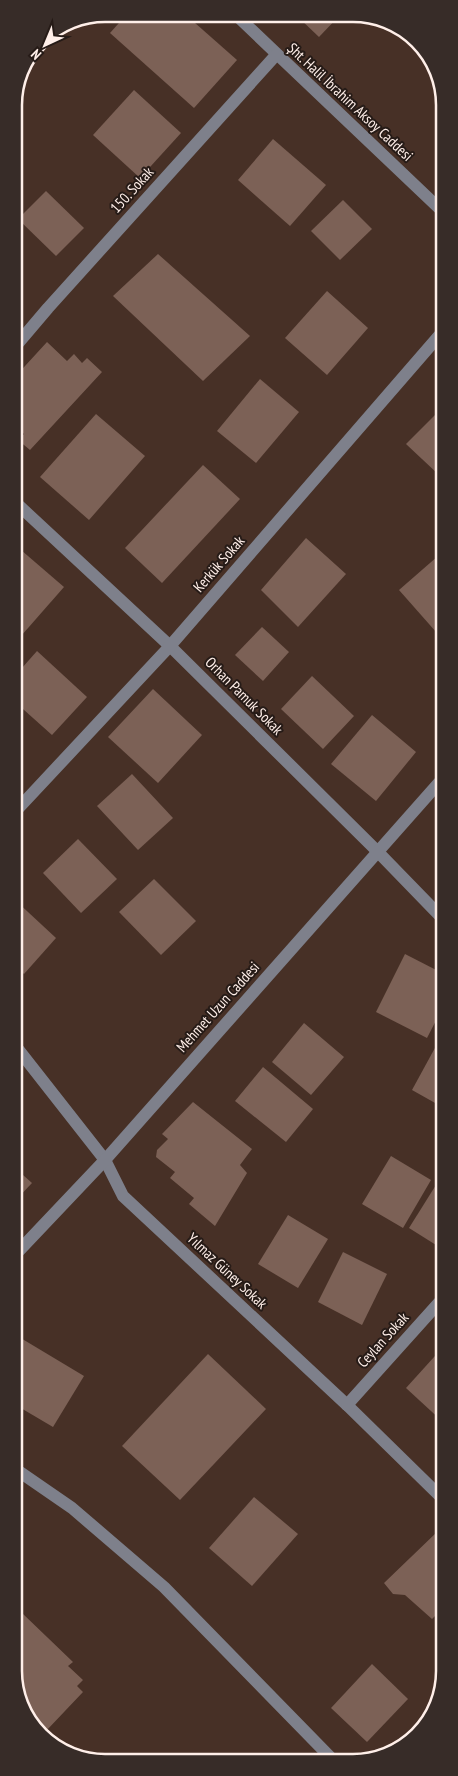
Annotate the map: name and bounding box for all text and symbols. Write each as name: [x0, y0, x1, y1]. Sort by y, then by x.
north arrow: [20, 20, 70, 70]
street label: Şht. Halil İbrahim Aksoy Caddesi: [284, 38, 417, 165]
text: N: [27, 45, 45, 63]
street label: 150. Sokak: [106, 162, 157, 217]
street label: Kerkük Sokak: [189, 531, 248, 596]
street label: Orhan Pamuk Sokak: [201, 653, 287, 739]
street label: Mehmet Uzun Caddesi: [172, 957, 263, 1056]
street label: Yılmaz Güney Sokak: [183, 1229, 272, 1313]
street label: Ceylan Sokak: [353, 1308, 412, 1371]

